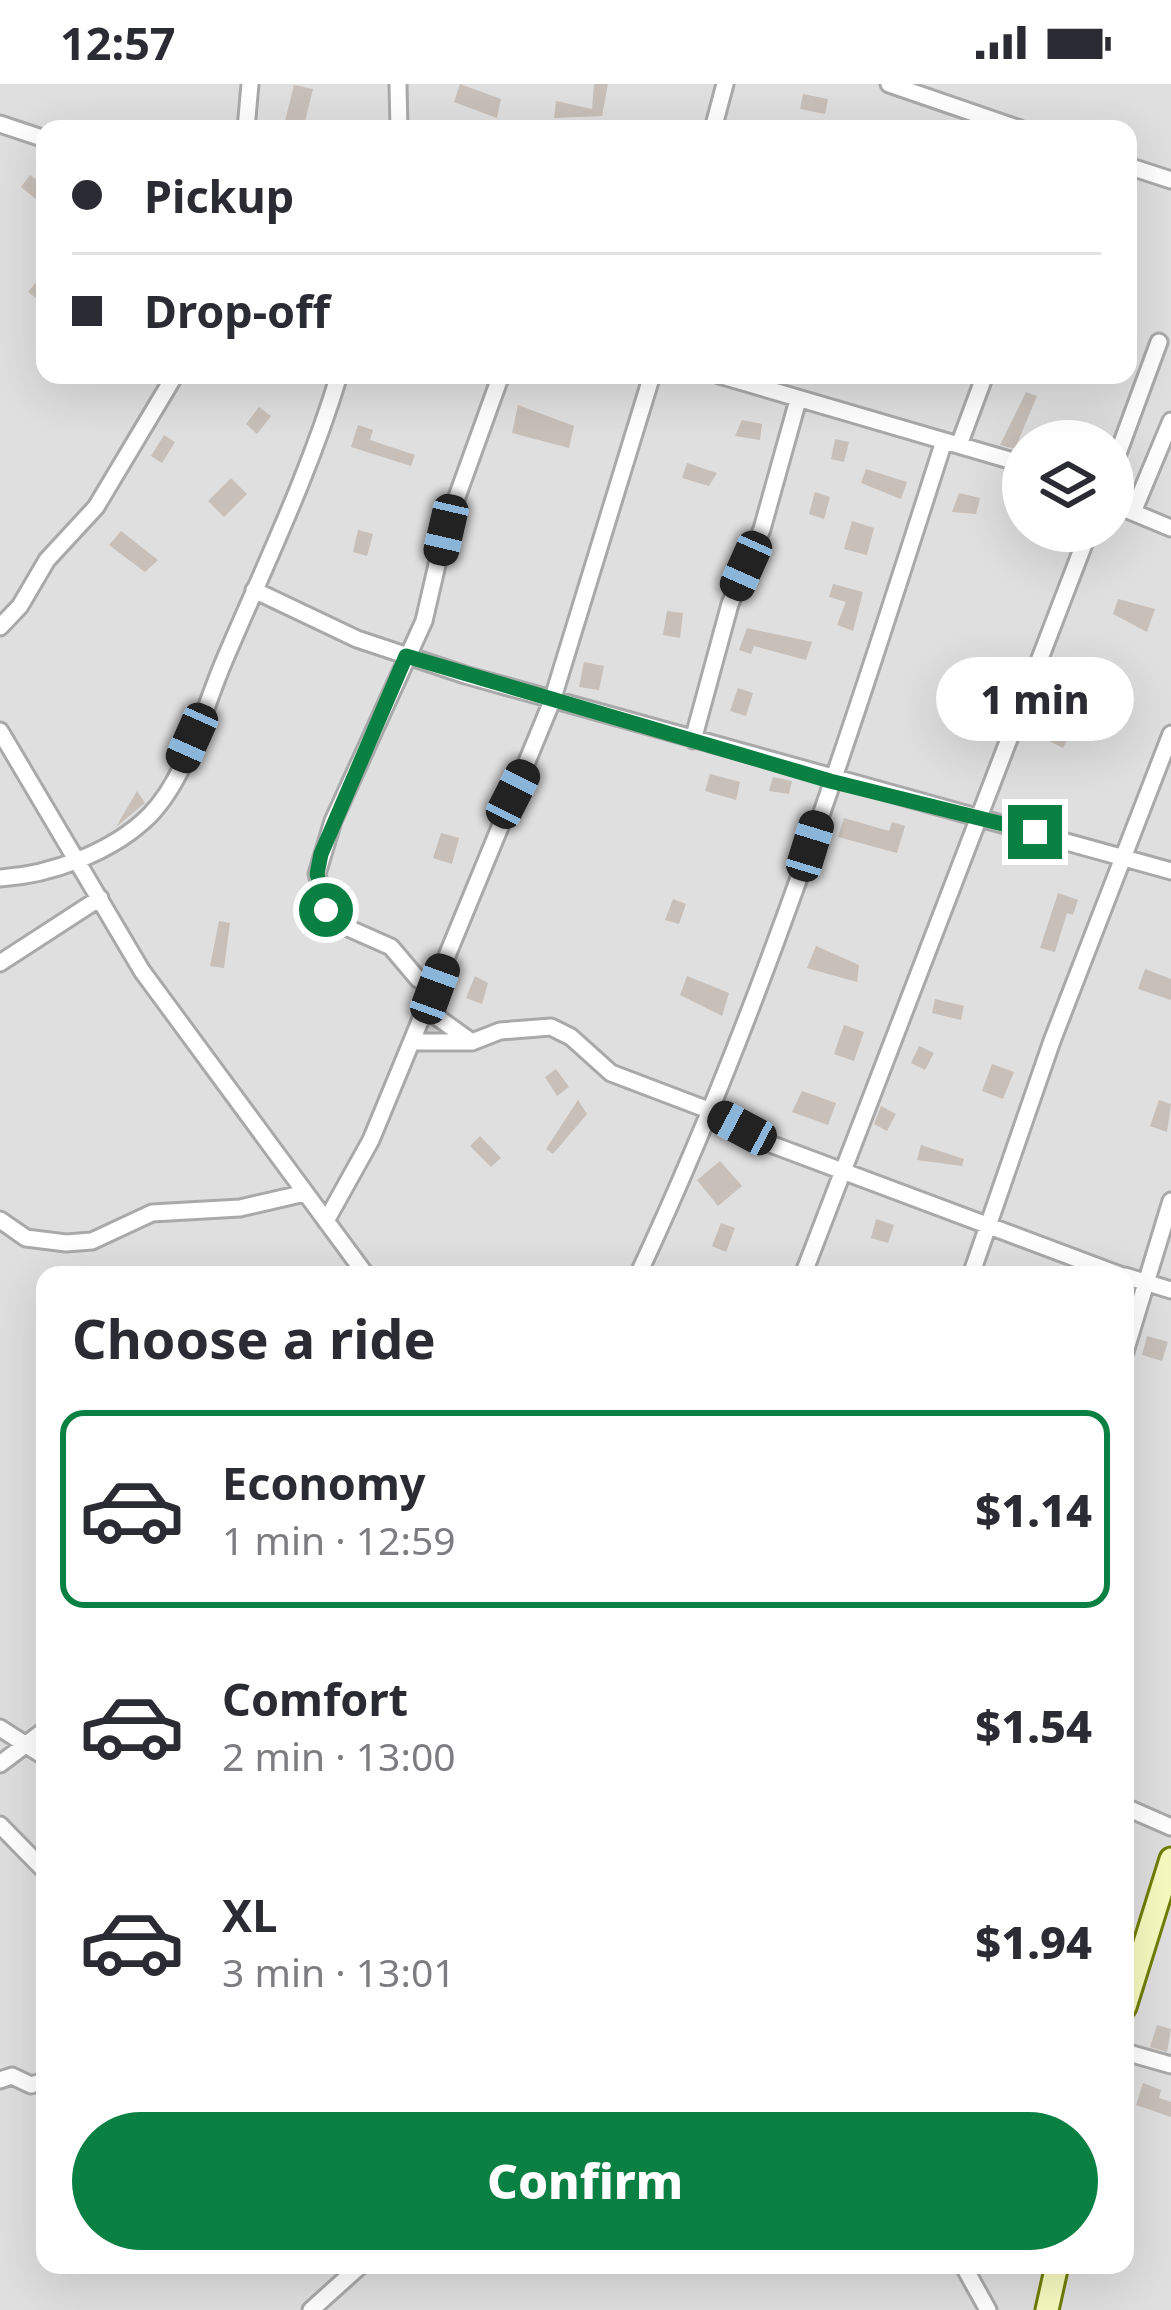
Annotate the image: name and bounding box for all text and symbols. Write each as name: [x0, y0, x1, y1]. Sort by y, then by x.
text: 12:57: [60, 12, 176, 73]
text: Pickup: [144, 165, 294, 226]
text: Drop-off: [144, 280, 330, 341]
map controls: [1002, 420, 1134, 552]
button: layers: [1002, 420, 1134, 552]
car: [420, 491, 472, 569]
car: [715, 526, 777, 606]
callout: 1 min: [936, 658, 1134, 742]
text: 1 min: [981, 672, 1089, 725]
car: [161, 698, 223, 778]
car: [481, 754, 545, 834]
route end: [1008, 805, 1062, 859]
car: [782, 806, 838, 886]
route start: [299, 883, 353, 937]
car: [406, 949, 464, 1029]
car: [702, 1095, 782, 1161]
text: Choose a ride: [72, 1301, 436, 1375]
text: Economy: [222, 1452, 426, 1513]
icon: car: [78, 1455, 186, 1563]
text: $1.14: [975, 1479, 1092, 1540]
text: 1 min · 12:59: [222, 1513, 456, 1566]
text: Comfort: [222, 1668, 408, 1729]
icon: car: [78, 1671, 186, 1779]
text: $1.54: [975, 1695, 1092, 1756]
text: 2 min · 13:00: [222, 1729, 456, 1782]
text: XL: [222, 1884, 277, 1945]
icon: car: [78, 1887, 186, 1995]
text: $1.94: [975, 1911, 1092, 1972]
text: 3 min · 13:01: [222, 1945, 456, 1998]
button: Confirm: [72, 2112, 1098, 2250]

